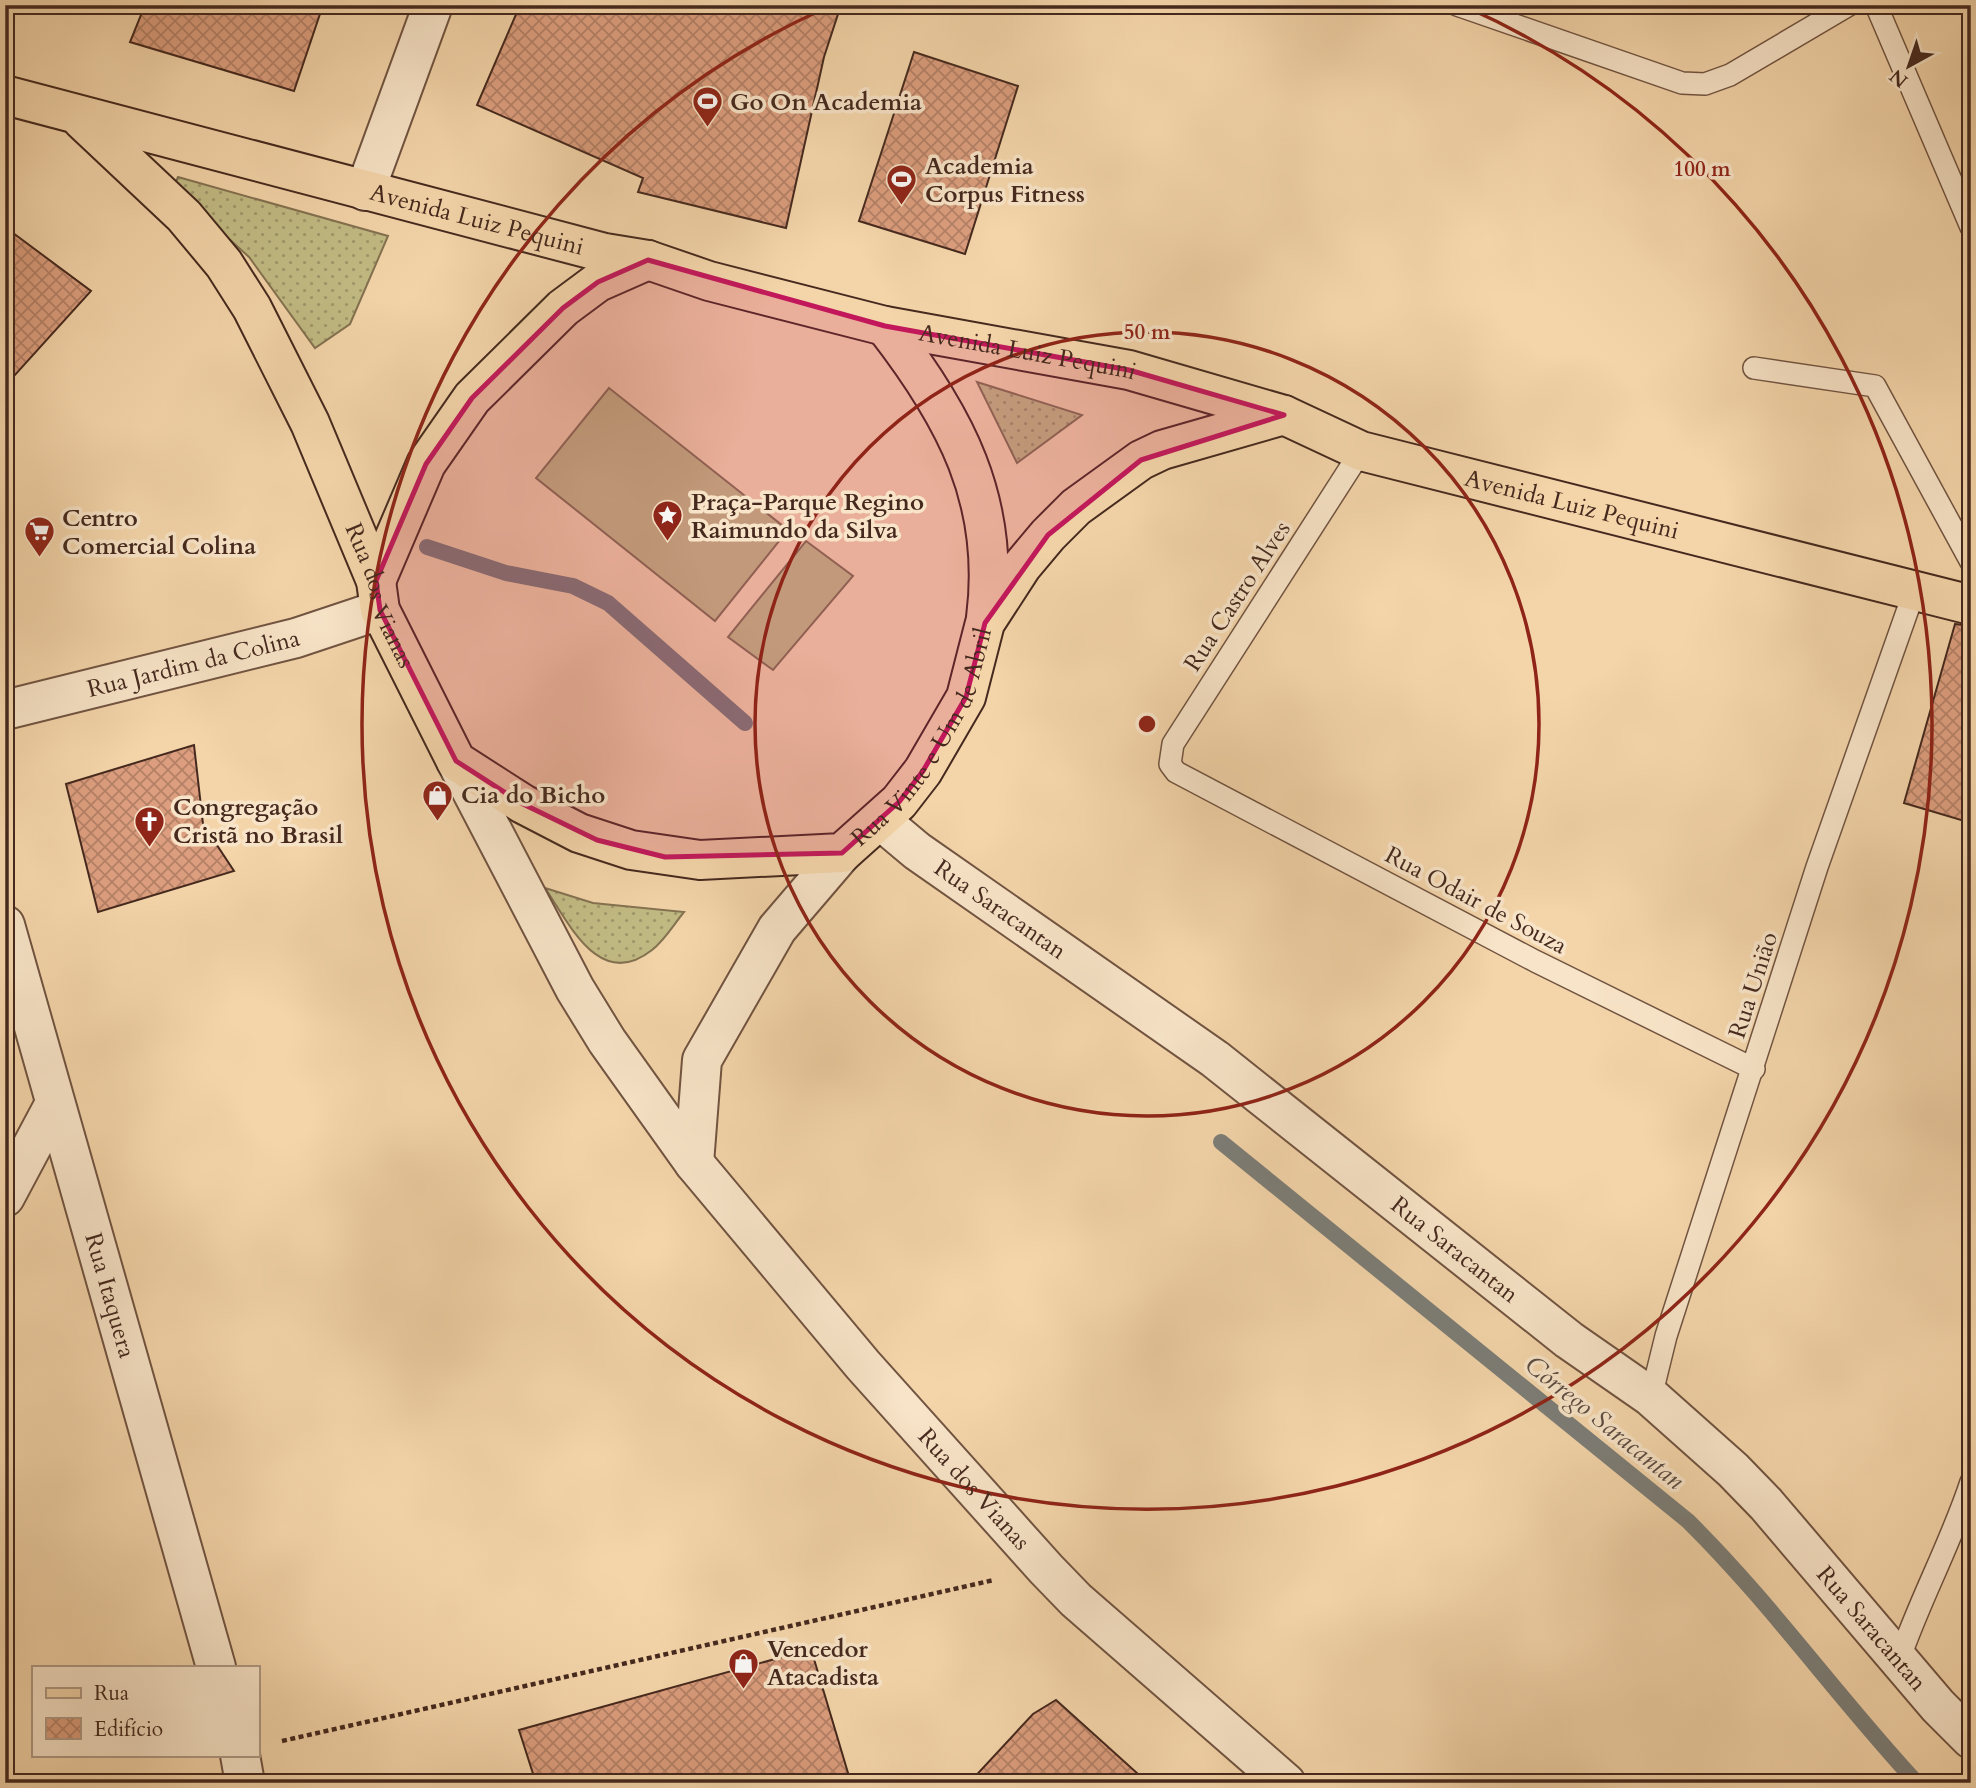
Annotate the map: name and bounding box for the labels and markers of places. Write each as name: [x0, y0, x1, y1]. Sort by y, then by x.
sports icon: Go On Academia: [690, 85, 724, 129]
place label: Go On Academia: [730, 86, 922, 119]
place label: Academia Corpus Fitness: [925, 150, 1085, 211]
sports icon: Academia Corpus Fitness: [885, 163, 919, 207]
place label: Praça-Parque Regino Raimundo da Silva: [691, 486, 924, 547]
place icon: Praça-Parque Regino Raimundo da Silva: [651, 499, 685, 543]
place label: Centro Comercial Colina: [62, 502, 256, 563]
supermarket icon: Centro Comercial Colina: [22, 515, 56, 559]
centre of rings: [1135, 712, 1159, 736]
shop icon: Cia do Bicho: [421, 778, 455, 822]
place label: Cia do Bicho: [461, 779, 605, 812]
place label: Congregação Cristã no Brasil: [173, 791, 343, 852]
church icon: Congregação Cristã no Brasil: [133, 804, 167, 848]
place label: Vencedor Atacadista: [767, 1633, 879, 1694]
shop icon: Vencedor Atacadista: [727, 1646, 761, 1690]

